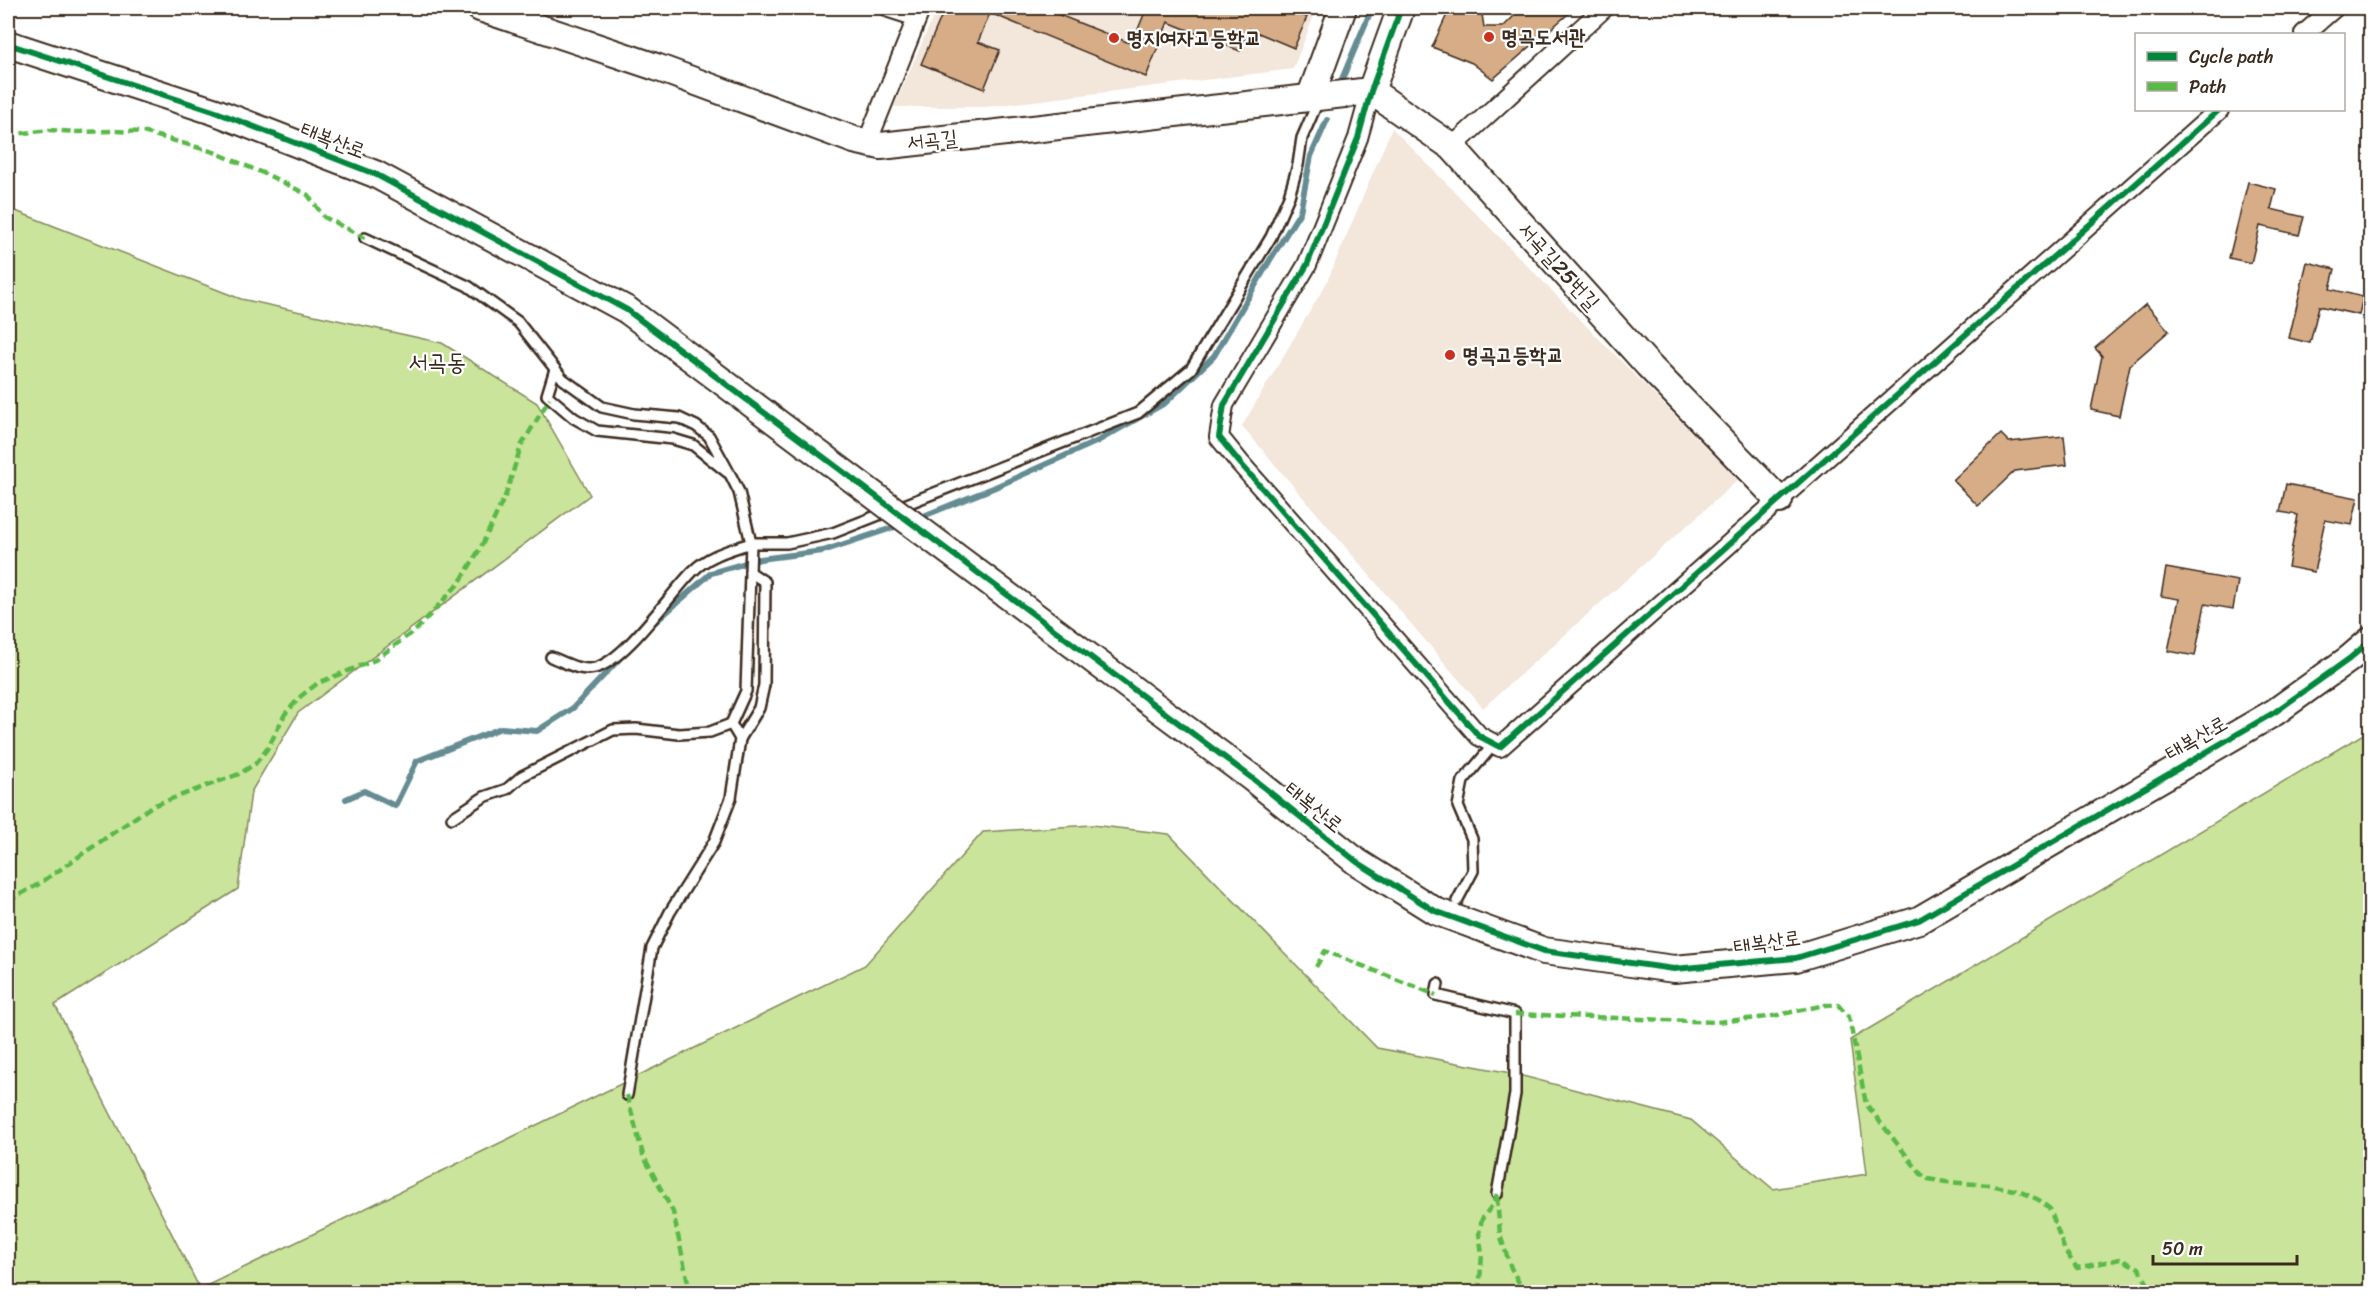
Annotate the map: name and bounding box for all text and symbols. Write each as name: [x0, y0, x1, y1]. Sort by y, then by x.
place label: 명곡도서관: [1501, 18, 1586, 56]
place label: 명지여자고등학교: [1126, 19, 1261, 57]
marker: 명곡도서관: [1482, 30, 1496, 44]
marker: 명지여자고등학교: [1107, 31, 1121, 45]
legend: [2135, 33, 2345, 111]
text: Cycle path: [2189, 41, 2273, 73]
text: Path: [2189, 71, 2226, 103]
street label: 태복산로: [295, 110, 371, 170]
street label: 서곡길: [905, 118, 959, 162]
street label: 서곡길25번길: [1508, 213, 1610, 319]
place label: 명곡고등학교: [1462, 336, 1563, 374]
district label: 서곡동: [408, 341, 466, 383]
marker: 명곡고등학교: [1443, 348, 1457, 362]
street label: 태복산로: [2157, 705, 2235, 771]
street label: 태복산로: [1276, 771, 1352, 843]
street label: 태복산로: [1731, 918, 1803, 966]
scale bar: [2153, 1228, 2297, 1266]
text: 50 m: [2162, 1233, 2203, 1265]

